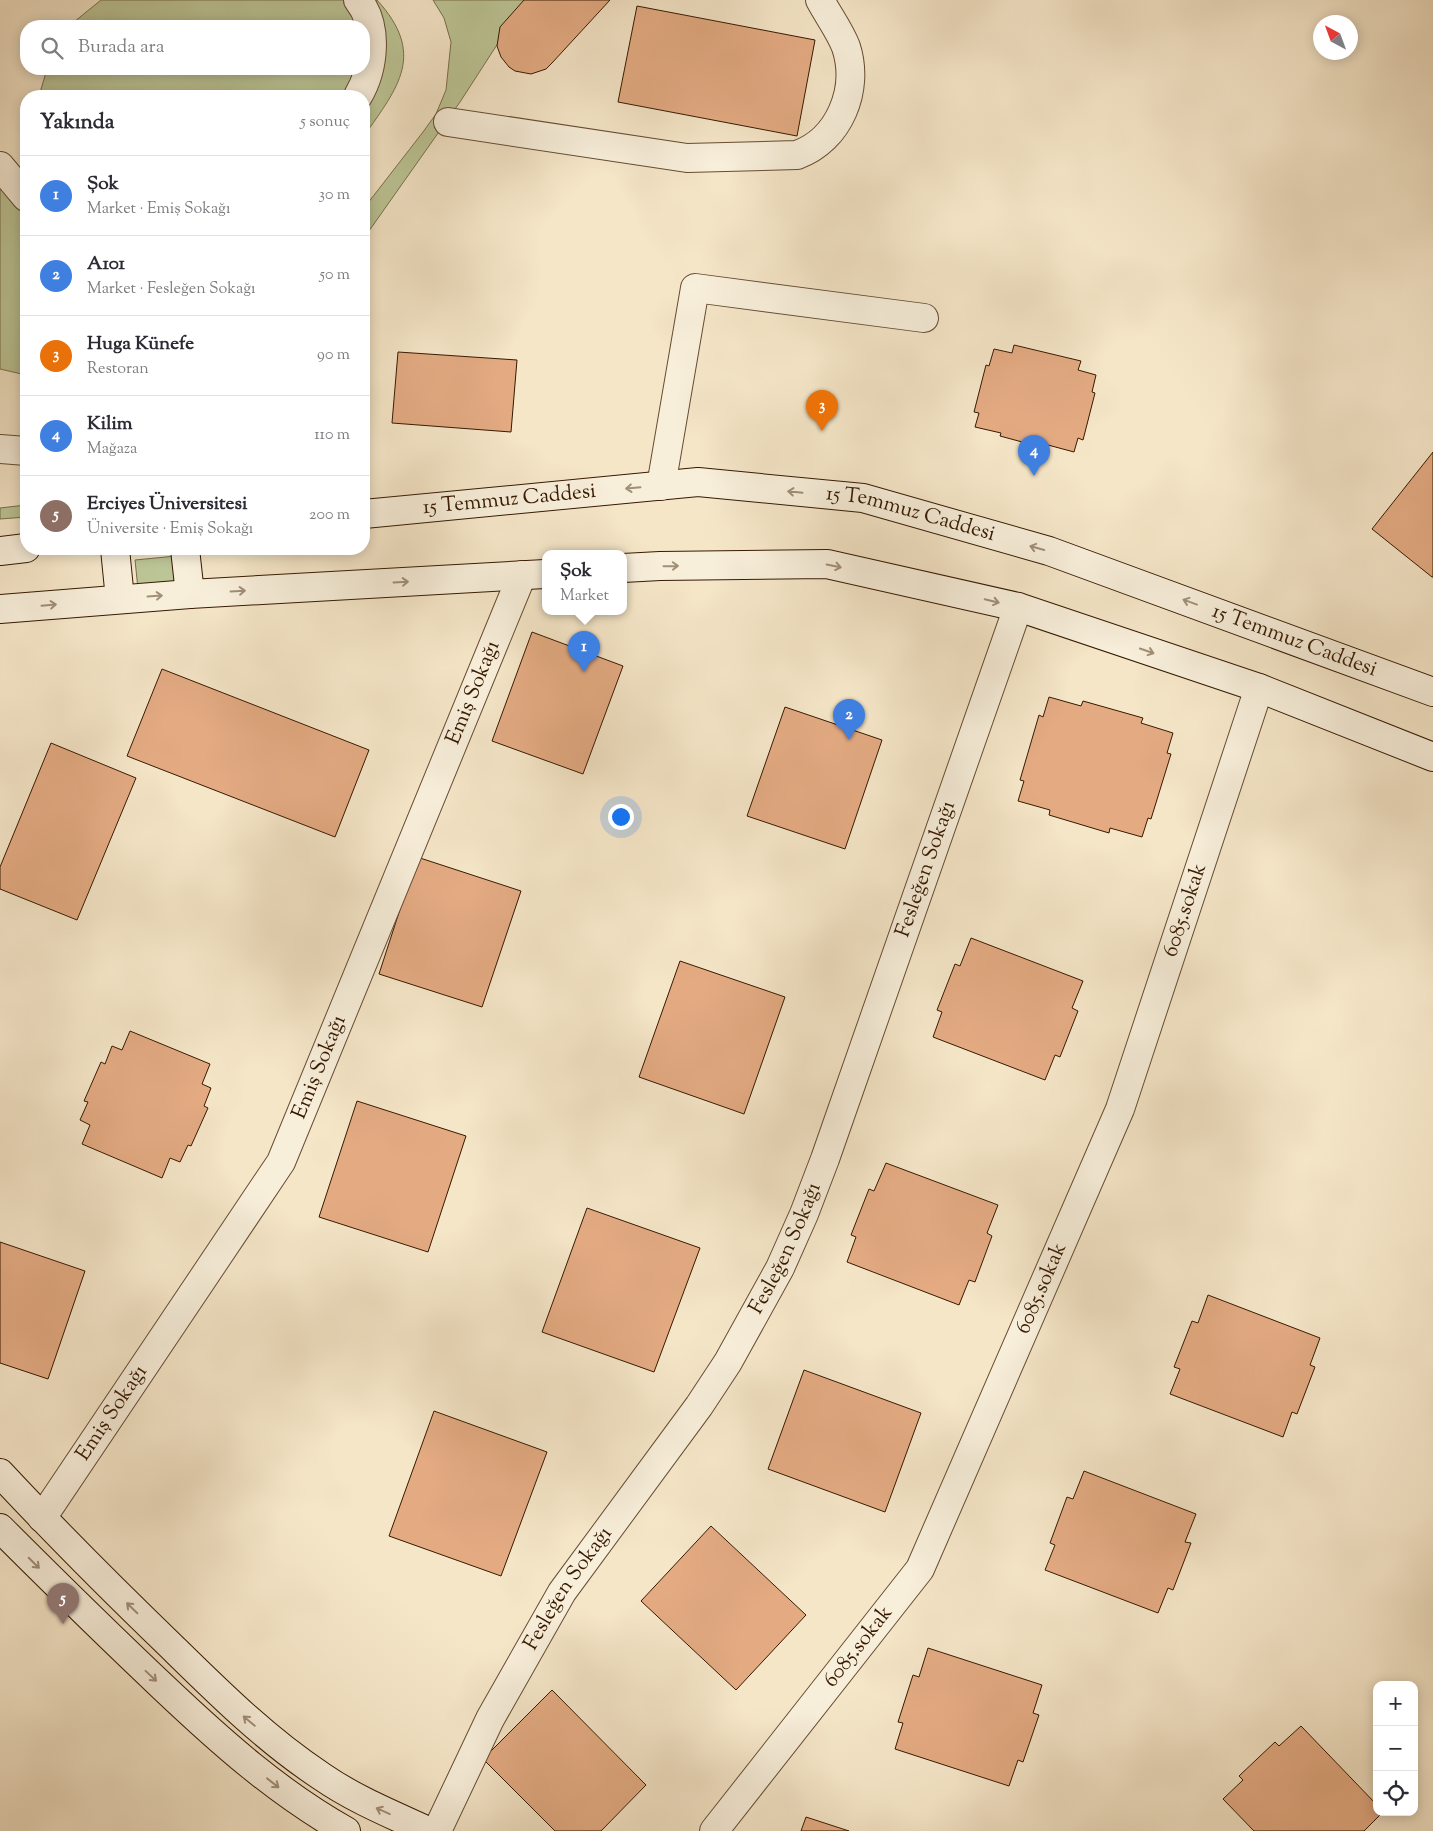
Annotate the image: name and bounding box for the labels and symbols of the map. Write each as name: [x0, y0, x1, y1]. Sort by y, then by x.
north arrow: [1313, 15, 1358, 60]
pin: 3: [806, 390, 838, 431]
pin: 4: [1018, 435, 1050, 476]
street label: 15 Temmuz Caddesi: [421, 477, 597, 523]
street label: 15 Temmuz Caddesi: [824, 479, 999, 550]
one-way arrow: [625, 484, 641, 493]
one-way arrow: [787, 487, 803, 496]
one-way arrow: [1030, 542, 1046, 552]
one-way arrow: [663, 561, 679, 571]
one-way arrow: [825, 562, 841, 571]
one-way arrow: [392, 577, 408, 586]
one-way arrow: [230, 586, 246, 595]
one-way arrow: [146, 592, 162, 601]
one-way arrow: [984, 597, 1000, 607]
one-way arrow: [1183, 597, 1199, 606]
street label: 15 Temmuz Caddesi: [1207, 597, 1381, 685]
one-way arrow: [40, 600, 56, 610]
pin: 1: [568, 631, 600, 672]
street label: Emiş Sokağı: [439, 636, 508, 749]
one-way arrow: [1139, 646, 1155, 656]
pin: 2: [833, 699, 865, 740]
street label: Fesleğen Sokağı: [889, 797, 964, 941]
your location: [608, 804, 634, 830]
street label: 6085.sokak: [1156, 859, 1215, 961]
street label: Emiş Sokağı: [285, 1011, 355, 1124]
street label: Fesleğen Sokağı: [742, 1179, 830, 1320]
street label: 6085.sokak: [1009, 1238, 1075, 1339]
street label: Emiş Sokağı: [69, 1359, 155, 1467]
street label: Fesleğen Sokağı: [517, 1521, 620, 1656]
one-way arrow: [28, 1556, 40, 1568]
pin: 5: [47, 1583, 79, 1624]
street label: 6085.sokak: [817, 1599, 901, 1694]
one-way arrow: [126, 1602, 138, 1615]
one-way arrow: [145, 1670, 157, 1682]
one-way arrow: [243, 1716, 256, 1727]
one-way arrow: [266, 1778, 279, 1789]
one-way arrow: [376, 1806, 391, 1816]

